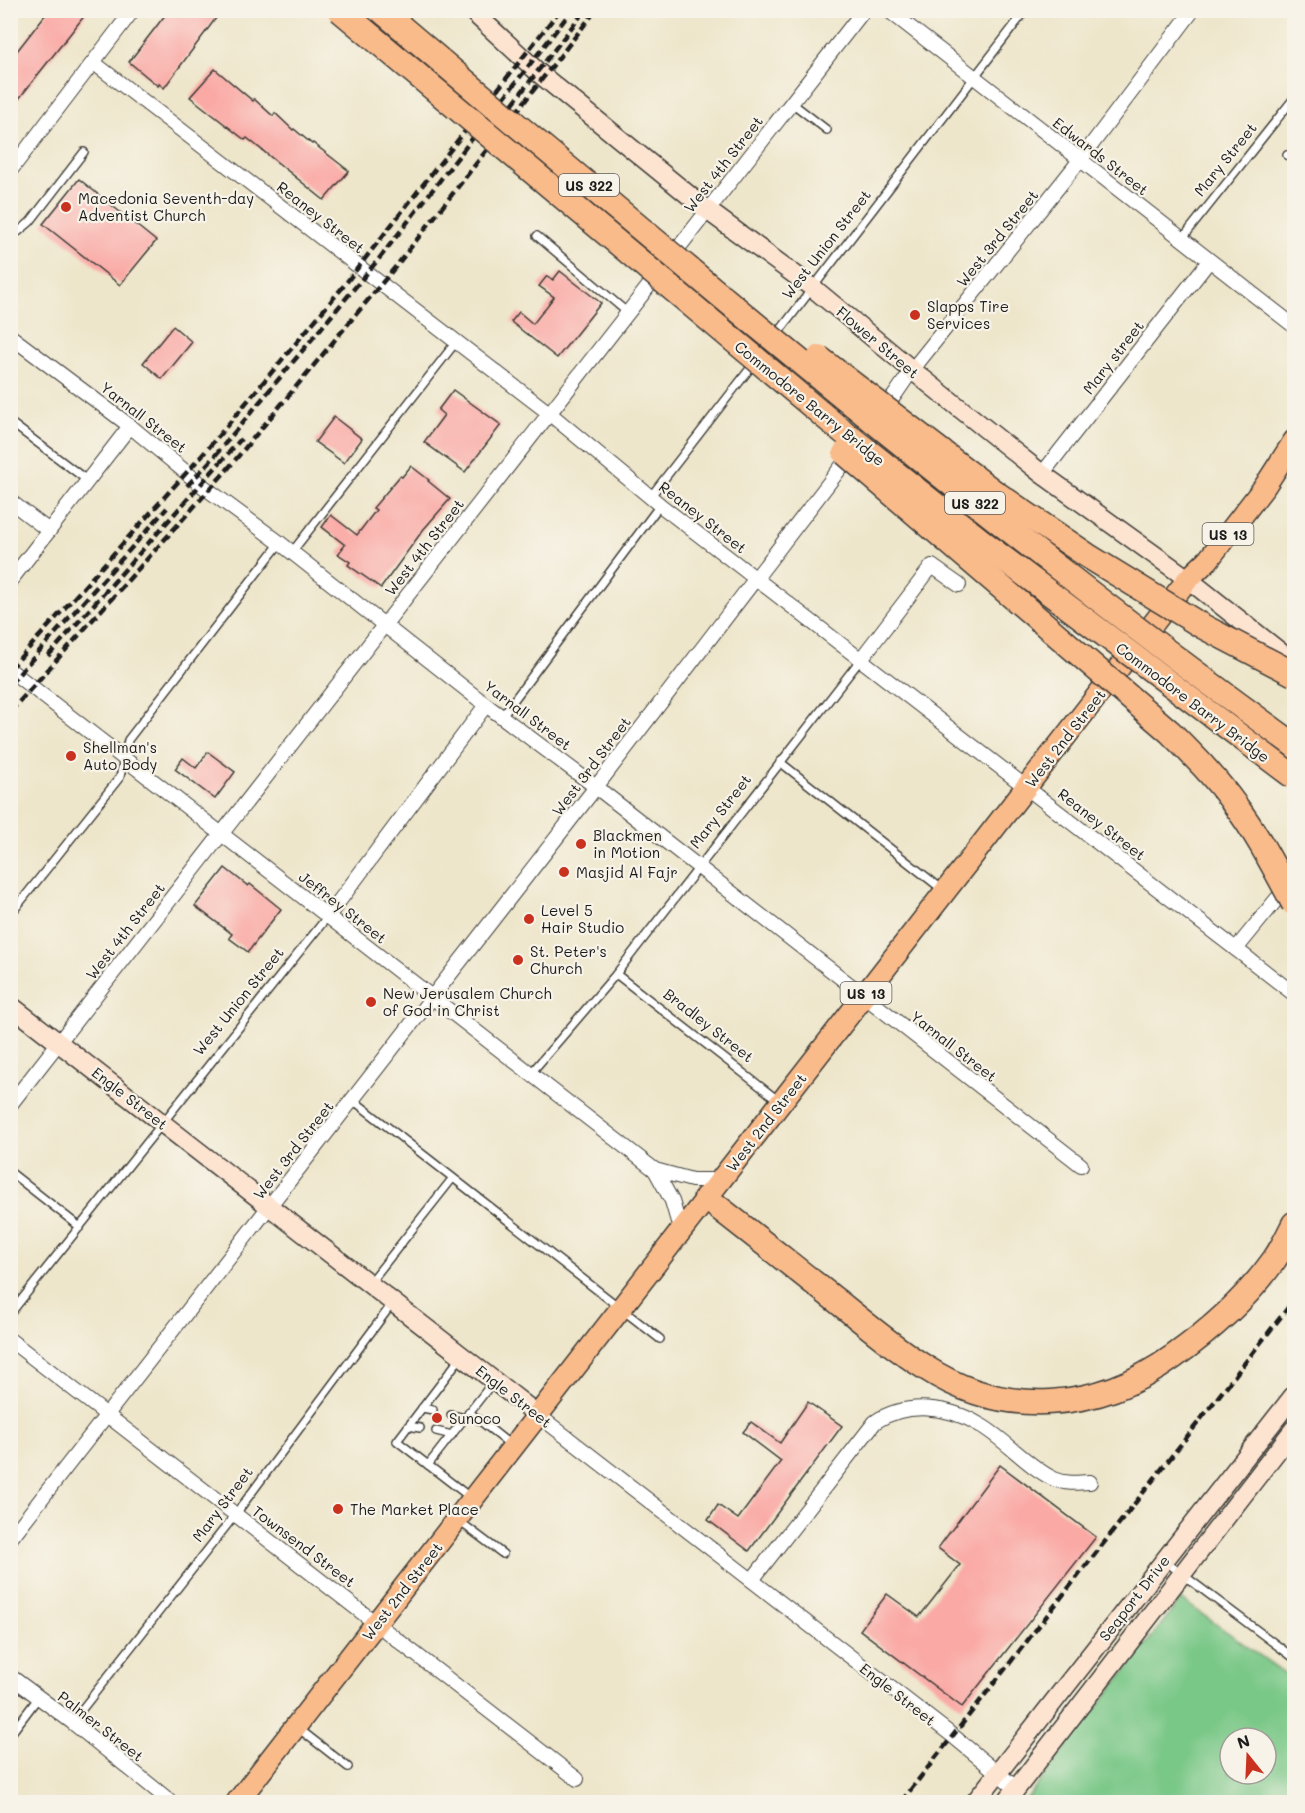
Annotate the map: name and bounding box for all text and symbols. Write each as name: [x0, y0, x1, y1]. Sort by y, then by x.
street label: West 4th Street: [679, 112, 767, 216]
street label: Edwards Street: [1049, 112, 1153, 200]
street label: Mary Street: [1189, 118, 1261, 200]
road number: US 322: [559, 174, 619, 196]
street label: Reaney Street: [273, 176, 369, 258]
street label: West Union Street: [777, 185, 875, 303]
street label: West 3rd Street: [952, 185, 1042, 291]
place label: Macedonia Seventh-day Adventist Church: [78, 188, 254, 225]
marker: Macedonia Seventh-day Adventist Church: [59, 200, 73, 214]
place label: Slapps Tire Services: [927, 296, 1009, 333]
street label: Flower Street: [832, 302, 924, 382]
marker: Slapps Tire Services: [908, 308, 922, 322]
street label: Mary street: [1078, 316, 1148, 398]
street label: Commodore Barry Bridge: [731, 336, 889, 470]
street label: Yarnall Street: [97, 377, 191, 457]
street label: Reaney Street: [655, 476, 751, 558]
road number: US 322: [945, 492, 1005, 514]
street label: West 4th Street: [380, 495, 468, 599]
road number: US 13: [1202, 523, 1254, 545]
street label: Commodore Barry Bridge: [1112, 638, 1274, 766]
street label: Yarnall Street: [480, 676, 576, 754]
street label: West 2nd Street: [1020, 685, 1110, 791]
street label: West 3rd Street: [547, 712, 635, 820]
place label: Shellman's Auto Body: [83, 737, 158, 774]
marker: Shellman's Auto Body: [64, 749, 78, 763]
street label: Mary Street: [685, 770, 755, 852]
street label: Reaney Street: [1054, 783, 1150, 865]
place label: Blackmen in Motion: [593, 825, 662, 862]
marker: Blackmen in Motion: [574, 837, 588, 851]
place label: Masjid Al Fajr: [576, 862, 678, 882]
marker: Masjid Al Fajr: [557, 865, 571, 879]
street label: Jeffrey Street: [295, 866, 391, 948]
street label: West 4th Street: [81, 879, 169, 983]
place label: Level 5 Hair Studio: [541, 900, 624, 937]
marker: Level 5 Hair Studio: [522, 912, 536, 926]
place label: St. Peter's Church: [530, 941, 607, 978]
street label: West Union Street: [188, 943, 288, 1059]
marker: St. Peter's Church: [511, 953, 525, 967]
road number: US 13: [840, 982, 892, 1004]
place label: New Jerusalem Church of God in Christ: [383, 983, 552, 1020]
street label: Bradley Street: [660, 984, 758, 1066]
marker: New Jerusalem Church of God in Christ: [364, 995, 378, 1009]
street label: Yarnall Street: [907, 1006, 1001, 1086]
street label: Engle Street: [88, 1062, 172, 1134]
street label: West 2nd Street: [721, 1069, 811, 1175]
street label: West 3rd Street: [248, 1097, 338, 1203]
street label: Engle Street: [472, 1360, 556, 1432]
place label: Sunoco: [449, 1408, 501, 1428]
marker: Sunoco: [430, 1411, 444, 1425]
street label: Mary Street: [187, 1462, 257, 1546]
place label: The Market Place: [350, 1499, 479, 1519]
street label: Townsend Street: [248, 1501, 360, 1591]
marker: The Market Place: [331, 1502, 345, 1516]
street label: West 2nd Street: [357, 1538, 447, 1644]
street label: Seaport Drive: [1094, 1551, 1174, 1645]
street label: Engle Street: [856, 1658, 940, 1730]
street label: Palmer Street: [54, 1686, 148, 1766]
north arrow: [1218, 1726, 1278, 1786]
text: N: [1234, 1729, 1252, 1753]

